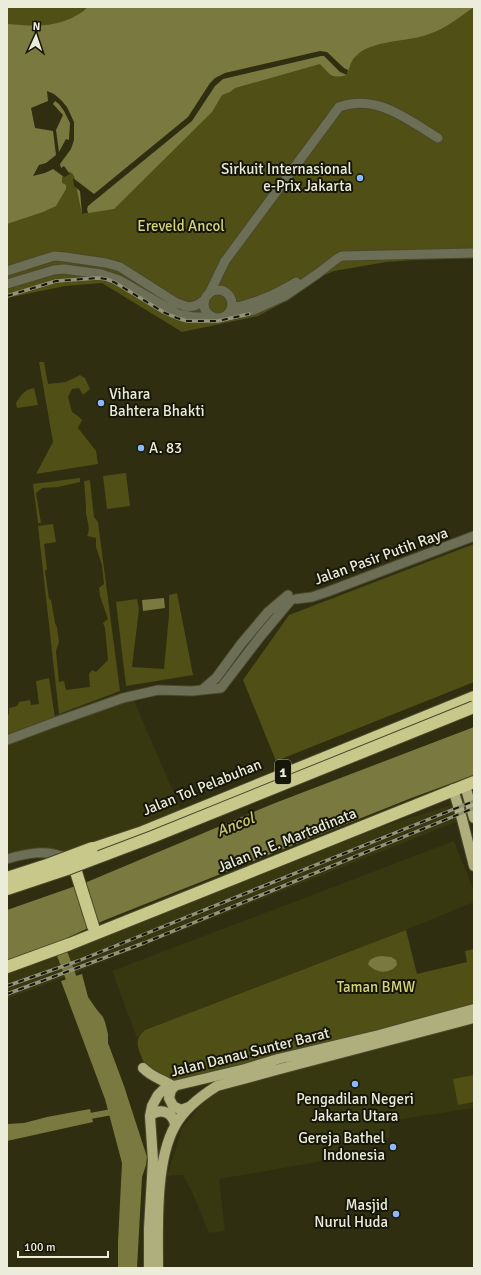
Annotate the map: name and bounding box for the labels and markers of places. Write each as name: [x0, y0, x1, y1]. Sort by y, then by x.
place label: Sirkuit Internasional e-Prix Jakarta: [221, 160, 352, 195]
marker: Sirkuit Internasional e-Prix Jakarta: [355, 173, 365, 183]
place label: Vihara Bahtera Bhakti: [109, 385, 205, 420]
marker: Vihara Bahtera Bhakti: [96, 398, 106, 408]
place label: A. 83: [149, 439, 182, 457]
marker: A. 83: [136, 443, 146, 453]
marker: Pengadilan Negeri Jakarta Utara: [350, 1079, 360, 1089]
place label: Pengadilan Negeri Jakarta Utara: [296, 1090, 414, 1125]
place label: Gereja Bathel Indonesia: [298, 1129, 385, 1164]
marker: Gereja Bathel Indonesia: [388, 1142, 398, 1152]
place label: Masjid Nurul Huda: [314, 1196, 388, 1231]
marker: Masjid Nurul Huda: [391, 1209, 401, 1219]

